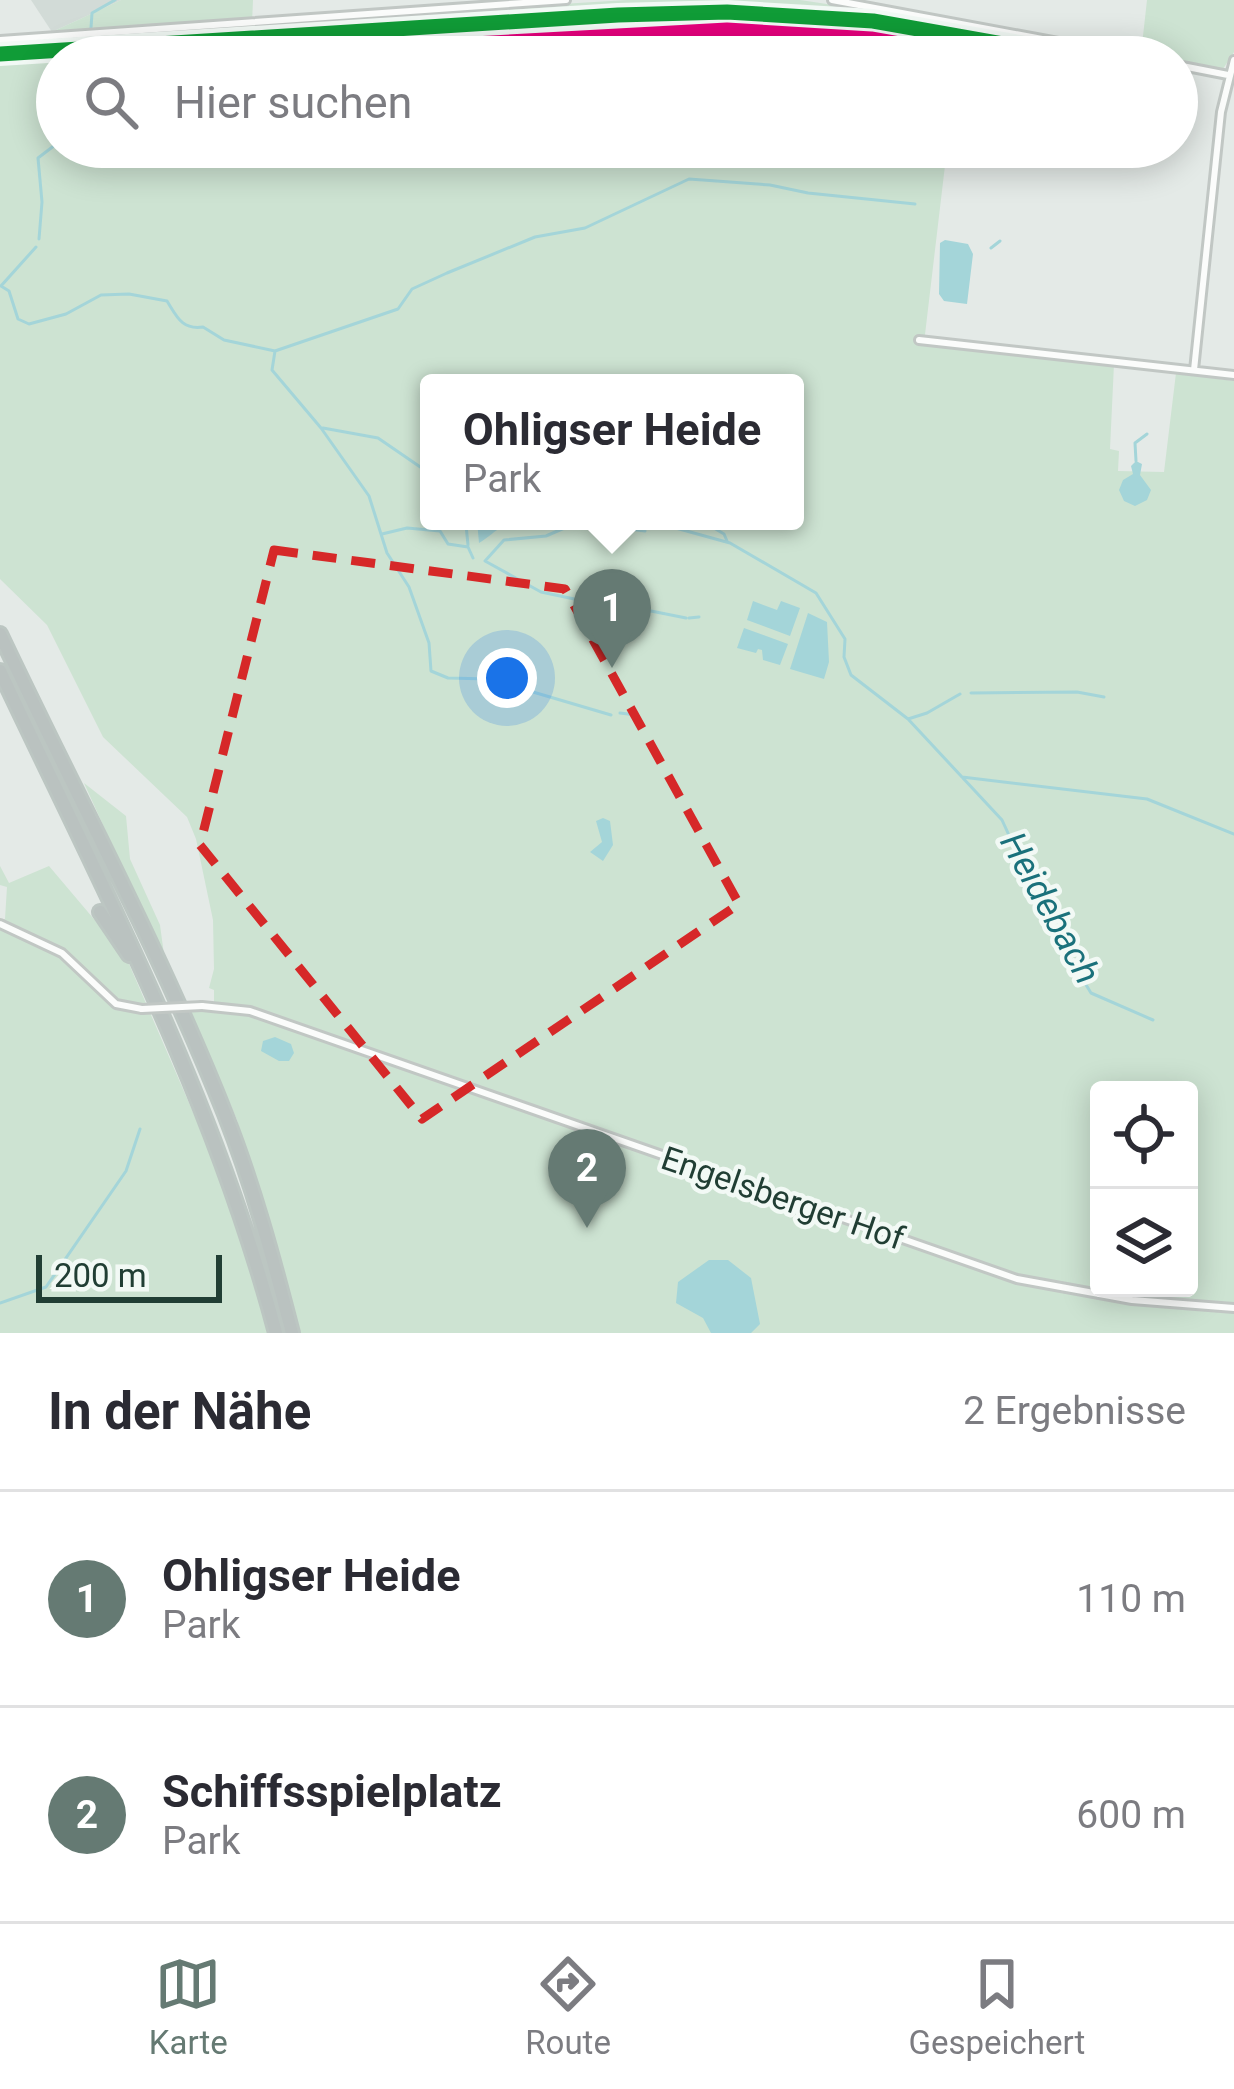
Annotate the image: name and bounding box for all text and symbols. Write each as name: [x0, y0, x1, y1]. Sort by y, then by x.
search box: [36, 36, 1198, 168]
icon: search: [78, 69, 144, 135]
text: Hier suchen: [174, 76, 412, 129]
popup: [420, 374, 804, 530]
text: Ohligser Heide: [463, 403, 761, 456]
text: Park: [463, 456, 541, 502]
pin: 1: [573, 569, 651, 668]
your location: [477, 648, 537, 708]
water label: Heidebach: [991, 825, 1109, 991]
map controls: [1090, 1081, 1198, 1297]
button: locate: [1090, 1081, 1198, 1189]
pin: 2: [548, 1129, 626, 1228]
street label: Engelsberger Hof: [656, 1138, 910, 1258]
button: layers: [1090, 1189, 1198, 1297]
scale bar: [36, 1249, 222, 1302]
text: 200 m: [54, 1256, 147, 1295]
text: In der Nähe: [48, 1382, 311, 1441]
text: 2 Ergebnisse: [963, 1388, 1186, 1434]
text: Ohligser Heide: [162, 1549, 460, 1602]
text: 1: [76, 1576, 98, 1622]
text: 110 m: [1076, 1576, 1186, 1622]
text: Park: [162, 1602, 241, 1648]
text: Schiffsspielplatz: [162, 1765, 502, 1818]
text: 2: [76, 1792, 98, 1838]
text: 600 m: [1076, 1792, 1186, 1838]
text: Park: [162, 1818, 241, 1864]
tab: Karte: [149, 1951, 228, 2062]
tab: Route: [525, 1951, 611, 2062]
tab: Gespeichert: [908, 1951, 1085, 2062]

